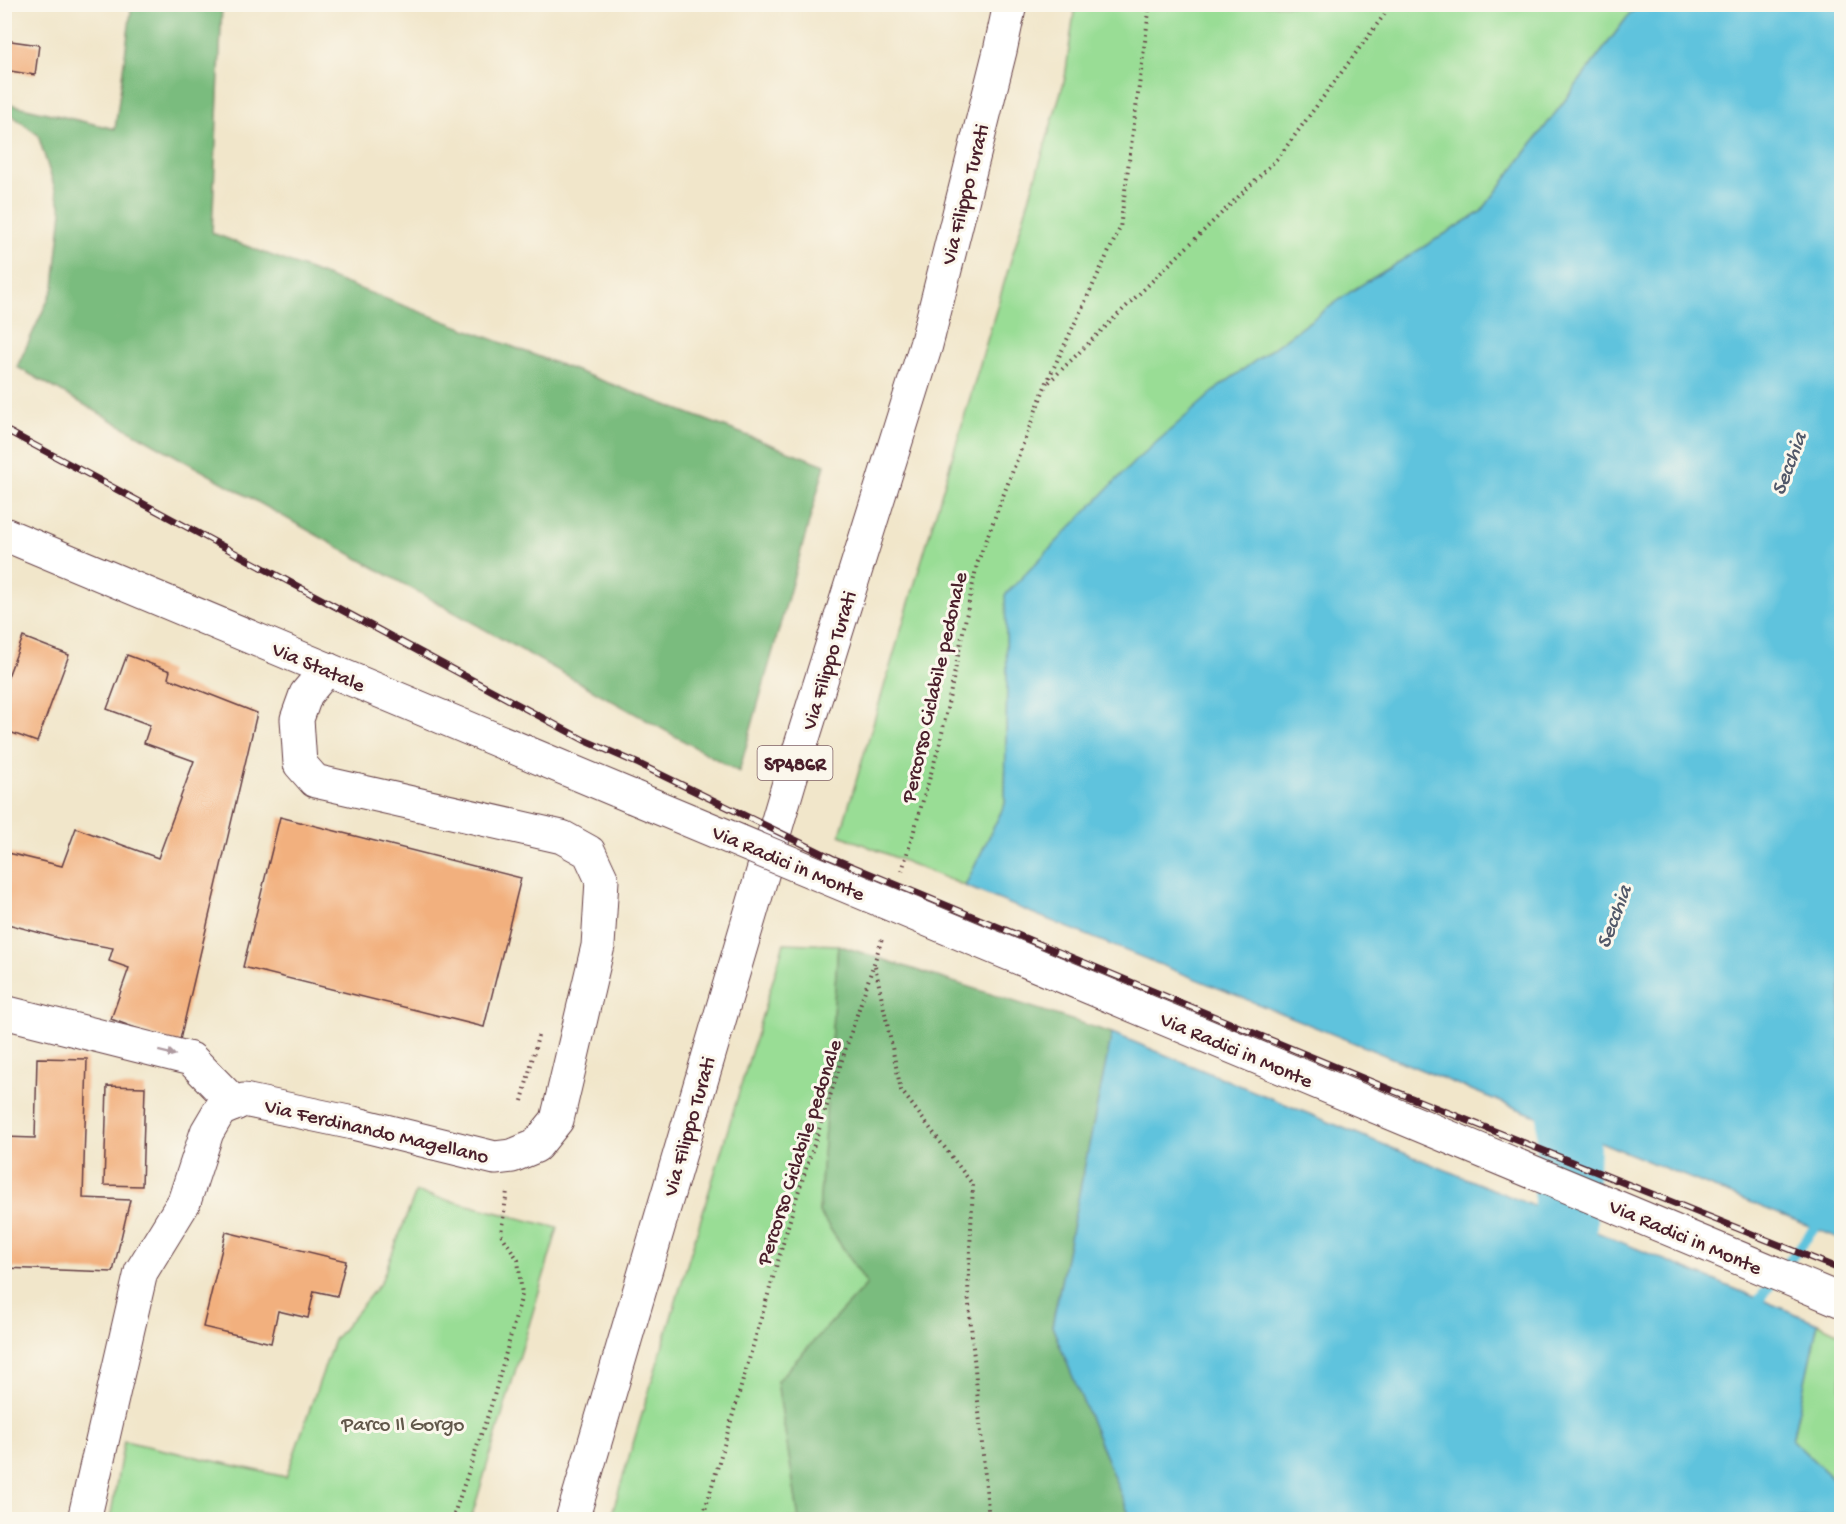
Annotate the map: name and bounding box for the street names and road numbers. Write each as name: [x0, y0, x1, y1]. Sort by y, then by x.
street label: Via Filippo Turati: [938, 122, 997, 269]
street label: Percorso Ciclabile pedonale: [897, 569, 975, 806]
street label: Via Filippo Turati: [798, 588, 864, 735]
street label: Via Statale: [266, 638, 369, 700]
road number: SP486R: [758, 746, 832, 780]
street label: Via Radici in Monte: [707, 821, 869, 909]
street label: Via Radici in Monte: [1155, 1008, 1317, 1096]
street label: Percorso Ciclabile pedonale: [753, 1036, 850, 1270]
street label: Via Filippo Turati: [659, 1054, 723, 1201]
street label: Via Ferdinando Magellano: [261, 1095, 491, 1171]
street label: Via Radici in Monte: [1604, 1195, 1766, 1283]

